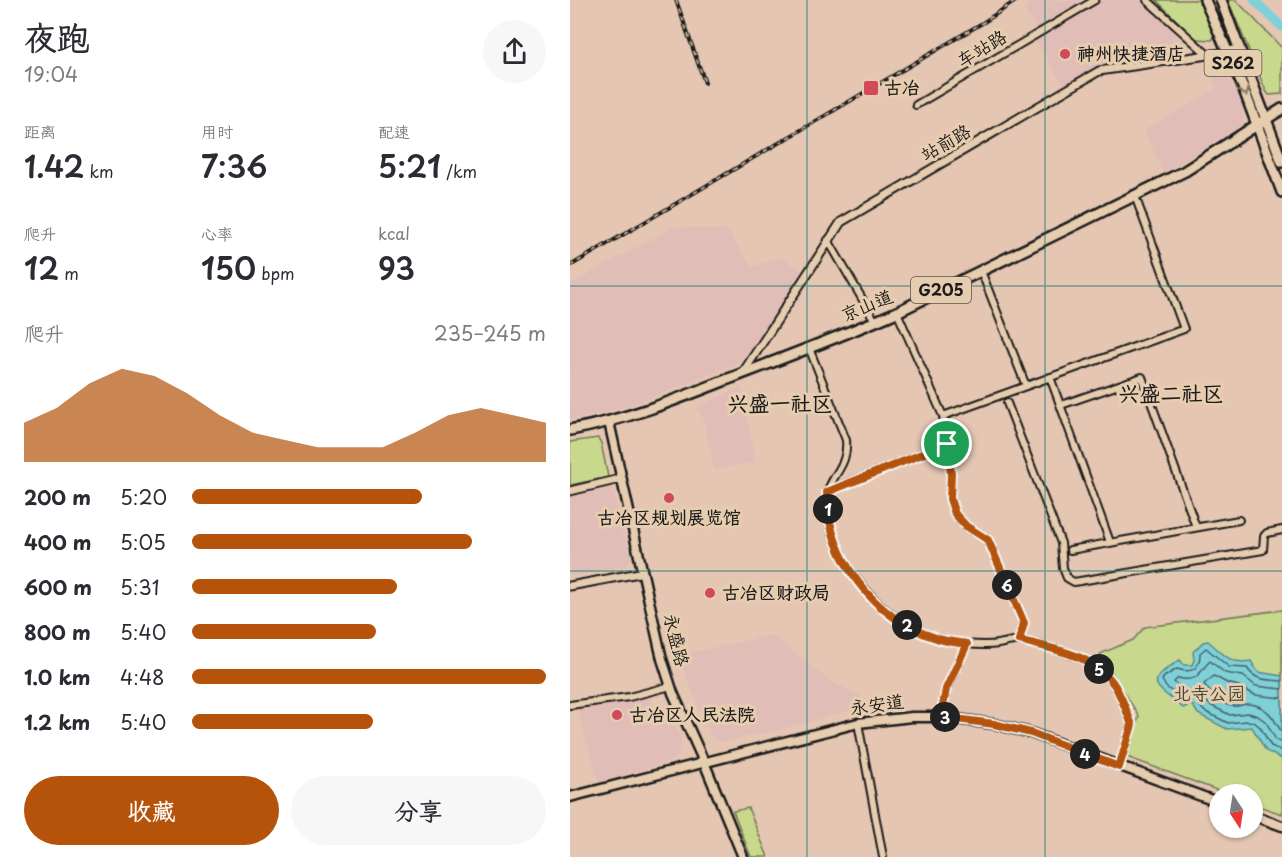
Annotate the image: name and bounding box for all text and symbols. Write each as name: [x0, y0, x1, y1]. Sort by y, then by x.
text: 夜跑: [24, 11, 90, 61]
button: share: [483, 20, 546, 83]
street label: 车站路: [951, 22, 1011, 73]
place label: 神州快捷酒店: [1077, 39, 1185, 66]
marker: 神州快捷酒店: [1058, 47, 1072, 61]
road number: S262: [1204, 50, 1262, 76]
text: 19:04: [24, 59, 78, 89]
place label: 古冶: [884, 73, 920, 100]
marker: 古冶: [862, 79, 880, 97]
one-way arrow: [1237, 87, 1250, 97]
street label: 站前路: [915, 117, 975, 167]
text: 距离: [24, 119, 56, 143]
text: 用时: [201, 119, 233, 143]
text: 配速: [378, 119, 410, 143]
text: 1.42: [24, 143, 84, 188]
text: 7:36: [201, 143, 267, 188]
text: 5:21: [378, 143, 441, 188]
text: km: [84, 159, 114, 183]
text: /km: [441, 159, 477, 183]
text: 爬升: [24, 221, 56, 245]
text: 心率: [201, 221, 233, 245]
text: kcal: [378, 221, 410, 245]
text: 12: [24, 245, 59, 290]
text: 150: [201, 245, 256, 290]
text: 93: [378, 245, 415, 290]
text: m: [59, 261, 79, 285]
text: bpm: [256, 261, 295, 285]
road number: G205: [911, 277, 971, 303]
street label: 京山道: [836, 282, 897, 328]
text: 爬升: [24, 318, 64, 348]
text: 235–245 m: [434, 318, 546, 348]
district label: 兴盛二社区: [1119, 376, 1224, 408]
district label: 兴盛一社区: [728, 386, 833, 418]
pin: [921, 418, 972, 469]
icon: arrive: [930, 427, 963, 460]
text: 200 m: [24, 482, 91, 512]
text: 5:20: [120, 482, 167, 512]
marker: 古冶区规划展览馆: [662, 491, 676, 505]
pin: 1: [813, 494, 843, 524]
text: 1: [824, 497, 832, 521]
place label: 古冶区规划展览馆: [597, 503, 741, 530]
text: 400 m: [24, 527, 92, 557]
text: 5:05: [120, 527, 166, 557]
pin: 6: [992, 570, 1022, 600]
text: 600 m: [24, 572, 92, 602]
text: 5:31: [120, 572, 160, 602]
text: 6: [1001, 573, 1013, 597]
place label: 古冶区财政局: [722, 578, 830, 605]
marker: 古冶区财政局: [703, 586, 717, 600]
street label: 永盛路: [658, 610, 697, 669]
pin: 2: [892, 610, 922, 640]
text: 2: [901, 613, 913, 637]
text: 800 m: [24, 617, 91, 647]
text: 5:40: [120, 617, 166, 647]
pin: 5: [1084, 654, 1114, 684]
text: 5: [1094, 657, 1104, 681]
text: 1.0 km: [24, 662, 91, 692]
text: 4:48: [120, 662, 164, 692]
park label: 北寺公园: [1173, 679, 1245, 706]
street label: 永安道: [848, 686, 905, 721]
place label: 古冶区人民法院: [629, 700, 755, 727]
pin: 3: [930, 702, 960, 732]
text: 3: [940, 705, 950, 729]
text: 1.2 km: [24, 707, 90, 737]
text: 5:40: [120, 707, 166, 737]
marker: 古冶区人民法院: [610, 708, 624, 722]
pin: 4: [1070, 739, 1100, 769]
text: 4: [1080, 742, 1090, 766]
button: 收藏: [24, 776, 279, 845]
button: 分享: [291, 776, 546, 845]
north arrow: [1209, 784, 1263, 838]
map controls: [1209, 784, 1263, 838]

